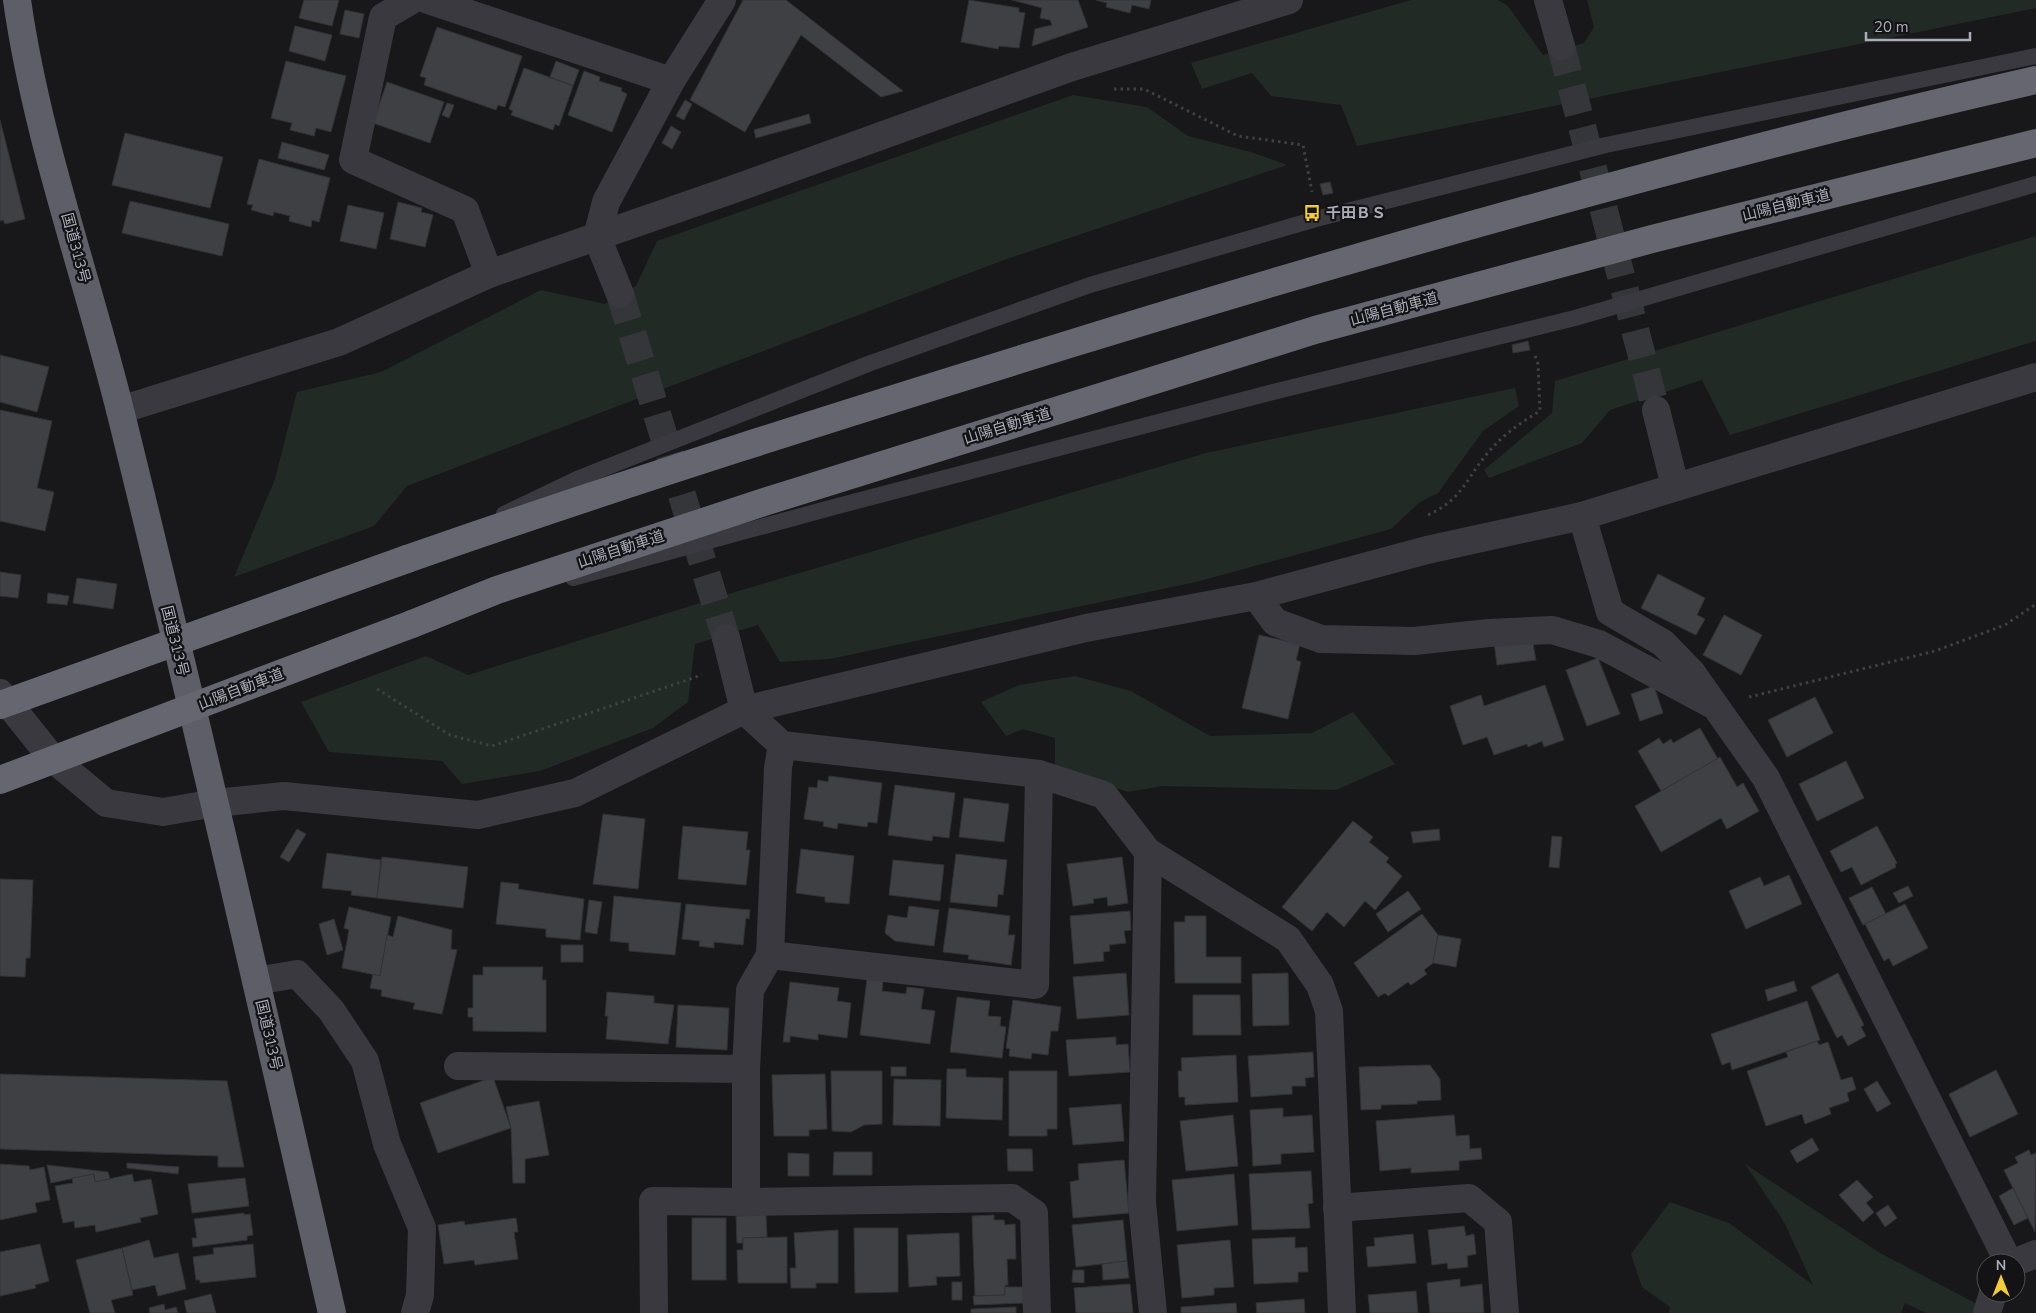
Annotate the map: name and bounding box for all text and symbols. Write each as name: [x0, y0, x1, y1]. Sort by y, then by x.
scale bar: [1866, 10, 1970, 42]
text: 20 m: [1874, 17, 1909, 37]
street label: 山陽自動車道: [1740, 184, 1832, 226]
bus stop icon: 千田ＢＳ: [1302, 203, 1322, 223]
place label: 千田ＢＳ: [1326, 203, 1386, 223]
street label: 国道313号: [57, 211, 95, 285]
street label: 山陽自動車道: [1348, 288, 1440, 330]
street label: 山陽自動車道: [961, 403, 1053, 449]
street label: 山陽自動車道: [575, 526, 667, 572]
street label: 国道313号: [157, 604, 193, 678]
street label: 山陽自動車道: [195, 664, 287, 714]
street label: 国道313号: [251, 998, 287, 1072]
north arrow: [1976, 1253, 2026, 1303]
text: N: [1996, 1256, 2006, 1275]

